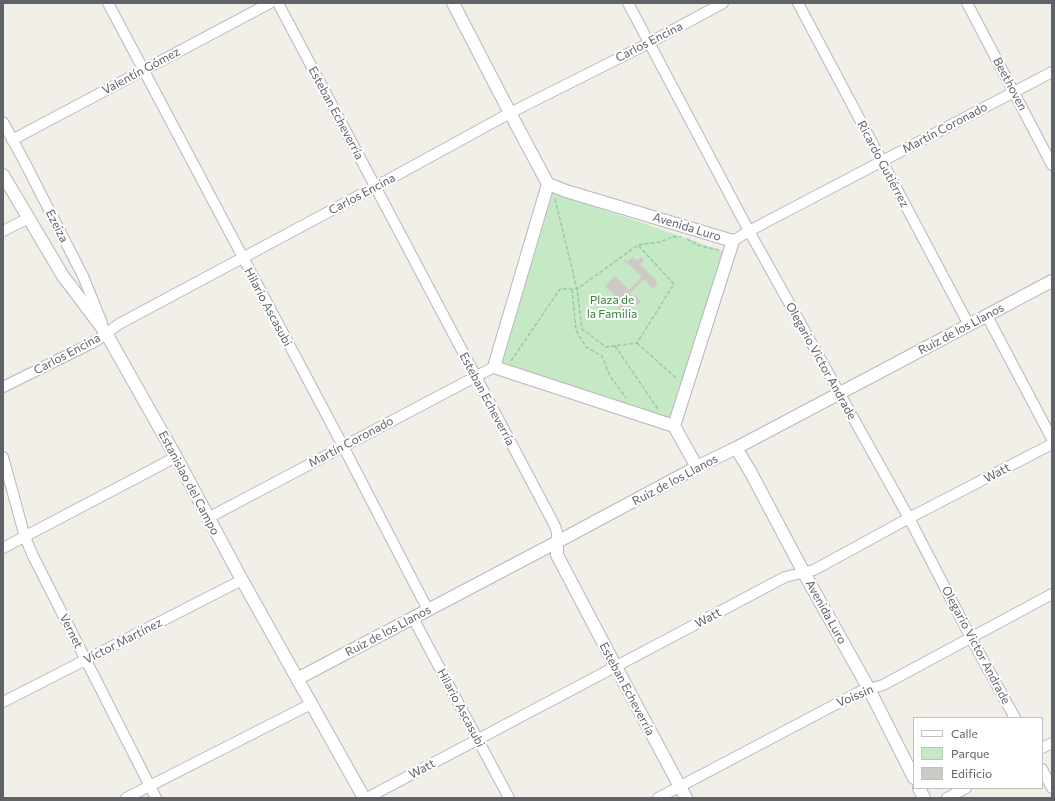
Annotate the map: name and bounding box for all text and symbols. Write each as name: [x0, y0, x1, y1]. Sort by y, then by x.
street label: Carlos Encina: [613, 19, 685, 65]
street label: Valentín Gómez: [100, 44, 182, 98]
street label: Beethoven: [990, 55, 1030, 113]
street label: Esteban Echeverría: [305, 64, 367, 162]
street label: Martín Coronado: [900, 100, 990, 156]
street label: Ricardo Gutiérrez: [854, 118, 912, 210]
street label: Carlos Encina: [326, 170, 398, 218]
street label: Ezeiza: [43, 207, 71, 245]
street label: Avenida Luro: [651, 210, 723, 244]
street label: Hilario Ascasubi: [241, 265, 295, 349]
park label: Plaza de la Familia: [587, 293, 637, 321]
street label: Olegario Victor Andrade: [783, 300, 859, 422]
street label: Ruiz de los Llanos: [916, 300, 1006, 358]
street label: Carlos Encina: [31, 330, 103, 378]
street label: Esteban Echeverría: [456, 350, 518, 448]
street label: Martín Coronado: [306, 414, 396, 470]
street label: Estanislao del Campo: [155, 429, 223, 537]
street label: Ruiz de los Llanos: [630, 451, 720, 509]
street label: Watt: [981, 460, 1013, 486]
street label: Avenida Luro: [803, 578, 849, 646]
street label: Olegario Victor Andrade: [939, 583, 1013, 707]
street label: Ruiz de los Llanos: [343, 602, 433, 660]
street label: Watt: [692, 605, 724, 631]
street label: Vernet: [56, 611, 86, 651]
street label: Víctor Martínez: [81, 615, 165, 667]
street label: Esteban Echeverría: [596, 640, 658, 738]
street label: Hilario Ascasubi: [434, 666, 488, 750]
street label: Voissin: [834, 682, 876, 710]
legend: [913, 717, 1043, 789]
text: Calle: [951, 726, 978, 740]
text: Parque: [951, 746, 989, 760]
street label: Watt: [406, 756, 438, 782]
text: Edificio: [951, 766, 992, 780]

